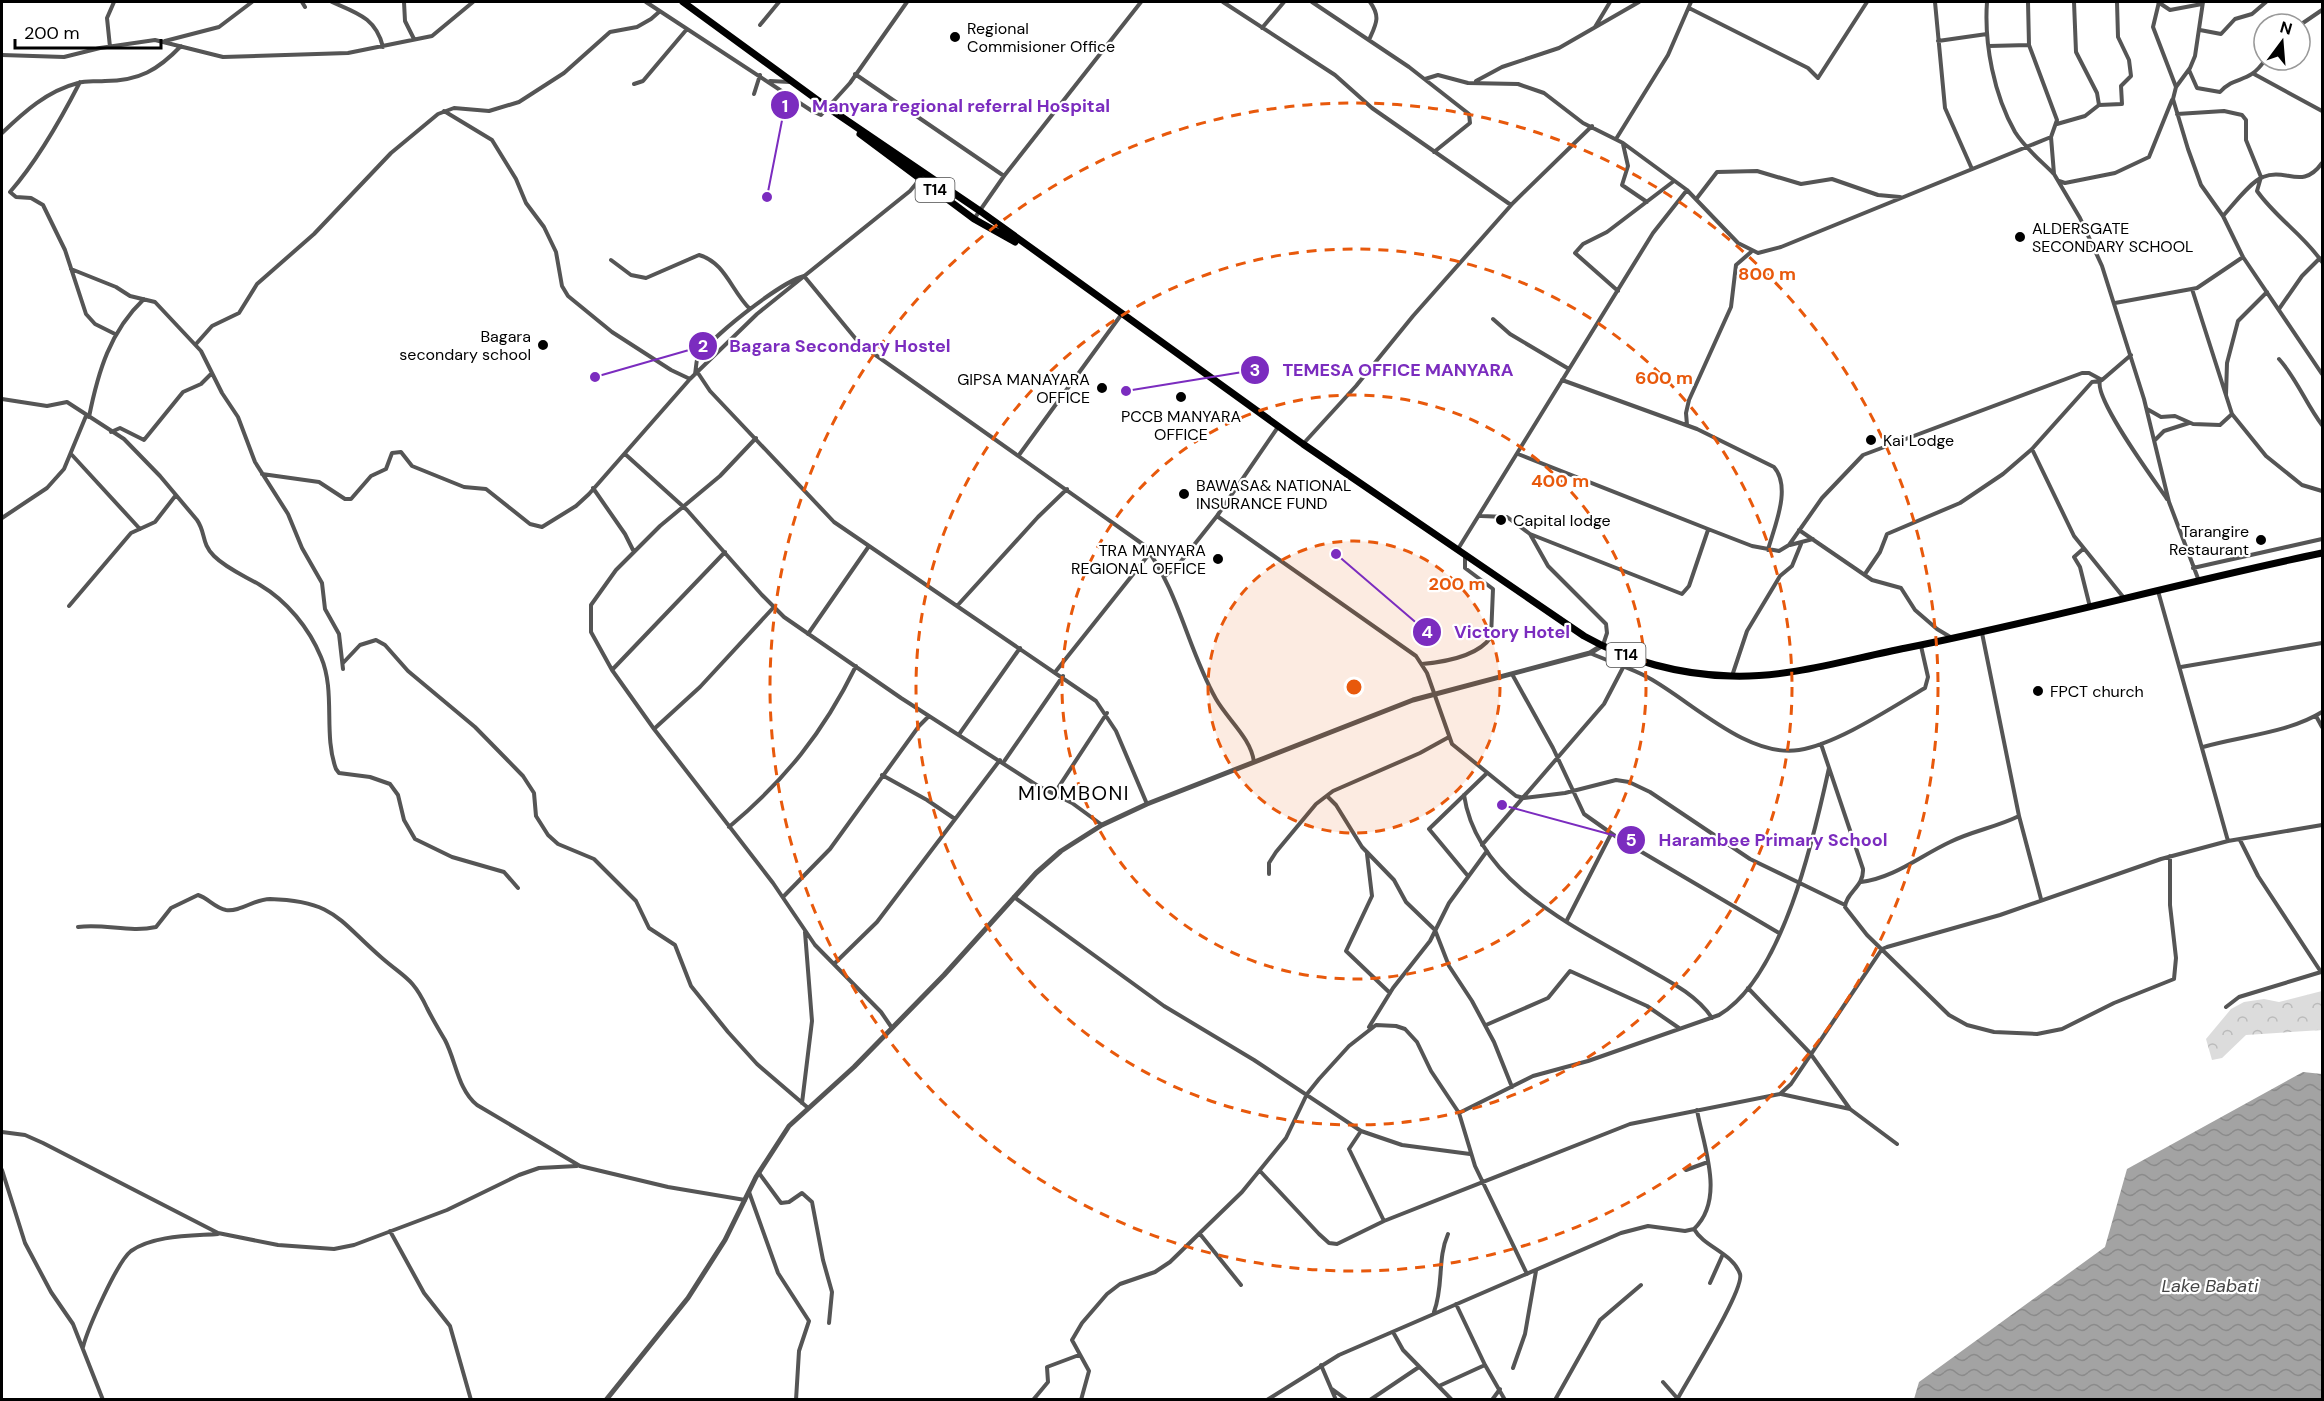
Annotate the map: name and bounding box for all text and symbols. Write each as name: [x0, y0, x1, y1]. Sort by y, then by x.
scale bar: [15, 12, 160, 50]
north arrow: [2252, 12, 2312, 72]
text: N: [2277, 16, 2295, 40]
place label: Regional Commisioner Office: [967, 18, 1115, 57]
text: 200 m: [24, 21, 80, 45]
marker: Regional Commisioner Office: [948, 30, 962, 44]
callout: Manyara regional referral Hospital: [770, 87, 1122, 123]
text: 1: [782, 94, 788, 118]
text: Manyara regional referral Hospital: [812, 94, 1110, 118]
road number: T14: [916, 178, 954, 202]
place label: ALDERSGATE SECONDARY SCHOOL: [2032, 218, 2194, 257]
marker: ALDERSGATE SECONDARY SCHOOL: [2013, 230, 2027, 244]
text: 800 m: [1738, 262, 1796, 286]
place label: Bagara secondary school: [399, 326, 531, 365]
callout: Bagara Secondary Hostel: [688, 328, 963, 364]
text: 2: [698, 334, 708, 358]
text: Bagara Secondary Hostel: [729, 334, 951, 358]
marker: Bagara secondary school: [536, 338, 550, 352]
callout: TEMESA OFFICE MANYARA: [1240, 352, 1525, 388]
text: 3: [1250, 358, 1260, 382]
text: TEMESA OFFICE MANYARA: [1282, 358, 1514, 382]
text: 600 m: [1635, 366, 1693, 390]
place label: GIPSA MANAYARA OFFICE: [957, 369, 1090, 408]
marker: GIPSA MANAYARA OFFICE: [1095, 381, 1109, 395]
marker: PCCB MANYARA OFFICE: [1174, 390, 1188, 404]
place label: PCCB MANYARA OFFICE: [1121, 406, 1241, 445]
place label: Kai Lodge: [1883, 430, 1954, 451]
marker: Kai Lodge: [1864, 433, 1878, 447]
text: 400 m: [1531, 469, 1589, 493]
place label: BAWASA& NATIONAL INSURANCE FUND: [1196, 475, 1352, 514]
marker: BAWASA& NATIONAL INSURANCE FUND: [1177, 487, 1191, 501]
place label: Capital lodge: [1513, 510, 1611, 531]
marker: Capital lodge: [1494, 513, 1508, 527]
place label: Tarangire Restaurant: [2169, 521, 2249, 560]
marker: Tarangire Restaurant: [2254, 533, 2268, 547]
place label: TRA MANYARA REGIONAL OFFICE: [1071, 540, 1206, 579]
marker: TRA MANYARA REGIONAL OFFICE: [1211, 552, 1225, 566]
text: 200 m: [1429, 572, 1485, 596]
callout: Victory Hotel: [1412, 614, 1582, 650]
text: 4: [1421, 620, 1433, 644]
text: Victory Hotel: [1454, 620, 1570, 644]
road number: T14: [1606, 643, 1646, 667]
centre of rings: [1344, 677, 1364, 697]
place label: FPCT church: [2050, 681, 2144, 702]
marker: FPCT church: [2031, 684, 2045, 698]
district label: MIOMBONI: [1018, 780, 1130, 806]
callout: Harambee Primary School: [1616, 822, 1899, 858]
text: 5: [1625, 828, 1637, 852]
text: Harambee Primary School: [1659, 828, 1887, 852]
water label: Lake Babati: [2162, 1274, 2259, 1298]

